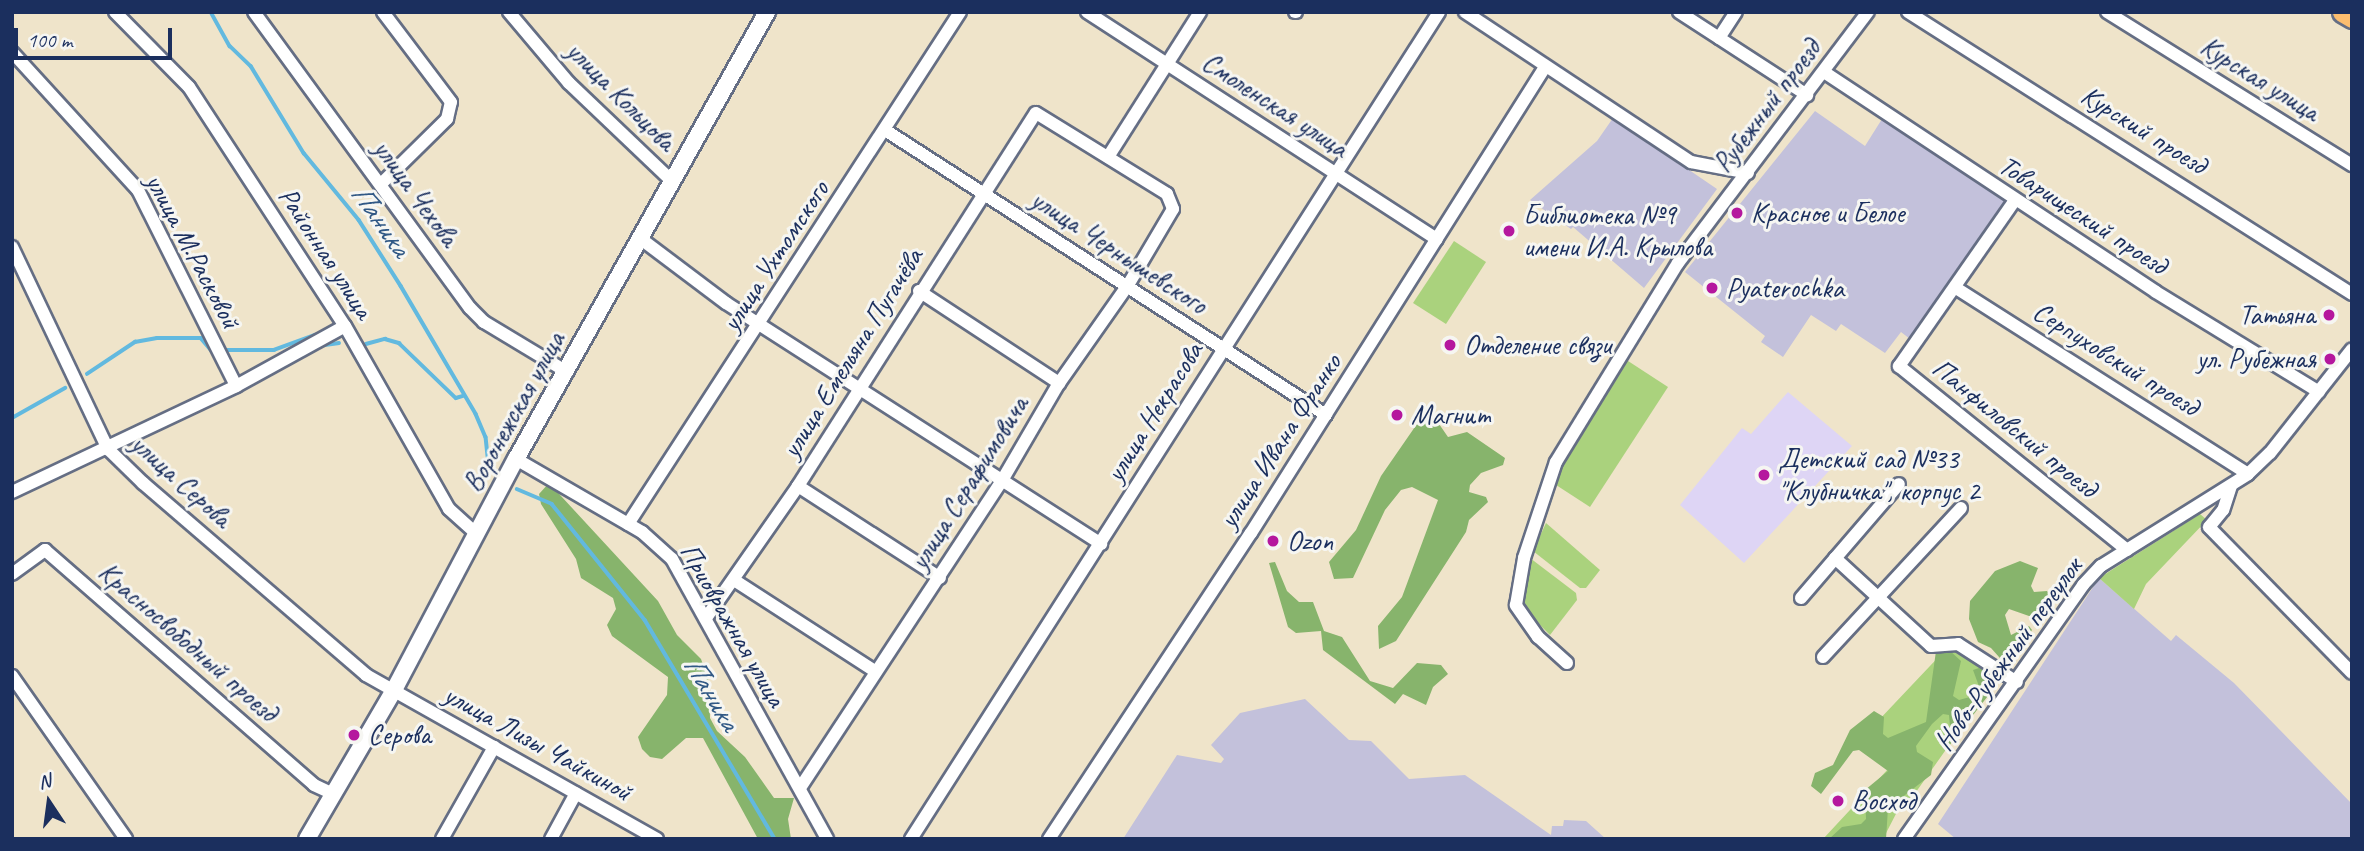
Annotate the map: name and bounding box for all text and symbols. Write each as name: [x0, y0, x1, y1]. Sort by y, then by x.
scale bar: [18, 14, 175, 58]
text: 100 m: [27, 27, 72, 53]
street label: Курская улица: [2194, 29, 2326, 129]
street label: Рубежный проезд: [1706, 33, 1828, 179]
street label: улица Кольцова: [559, 34, 683, 158]
street label: Смоленская улица: [1195, 45, 1355, 165]
street label: Курский проезд: [2075, 78, 2213, 182]
street label: улица Чехова: [366, 133, 466, 253]
street label: Товарищеский проезд: [1992, 148, 2174, 282]
street label: улица М.Расковой: [138, 168, 248, 334]
street label: улица Ухтомского: [714, 175, 836, 337]
water label: Паника: [343, 177, 419, 263]
street label: Районная улица: [271, 181, 381, 325]
street label: улица Чернышевского: [1025, 183, 1213, 321]
place label: Красное и Белое: [1751, 196, 1904, 230]
place label: Библиотека №9 имени И.А. Крылова: [1523, 198, 1712, 264]
marker: Красное и Белое: [1729, 205, 1745, 221]
marker: Библиотека №9 имени И.А. Крылова: [1501, 223, 1517, 239]
street label: улица Емельяна Пугачёва: [774, 242, 930, 464]
place label: Pyaterochka: [1726, 271, 1844, 305]
marker: Pyaterochka: [1704, 280, 1720, 296]
street label: Серпуховский проезд: [2027, 295, 2205, 423]
place label: Татьяна: [2239, 298, 2315, 332]
marker: Татьяна: [2321, 307, 2337, 323]
street label: Воронежская улица: [456, 325, 572, 499]
place label: Отделение связи: [1464, 328, 1614, 362]
street label: улица Некрасова: [1098, 336, 1210, 488]
marker: Отделение связи: [1442, 337, 1458, 353]
place label: ул. Рубежная: [2196, 342, 2316, 376]
street label: улица Ивана Франко: [1211, 348, 1349, 534]
street label: Панфиловский проезд: [1926, 351, 2104, 505]
marker: ул. Рубежная: [2322, 351, 2338, 367]
street label: улица Серафимовича: [903, 391, 1035, 575]
place label: Магнит: [1411, 398, 1491, 432]
marker: Магнит: [1389, 407, 1405, 423]
street label: улица Серова: [124, 427, 238, 535]
place label: Детский сад №33 "Клубничка", корпус 2: [1778, 442, 1980, 508]
marker: Детский сад №33 "Клубничка", корпус 2: [1756, 467, 1772, 483]
place label: Ozon: [1287, 524, 1333, 558]
marker: Ozon: [1265, 533, 1281, 549]
street label: Приовражная улица: [672, 536, 794, 714]
street label: Ново-Рубежный переулок: [1927, 551, 2089, 757]
street label: Красносвободный проезд: [92, 555, 284, 729]
water label: Паника: [676, 649, 748, 737]
street label: улица Лизы Чайкиной: [438, 678, 638, 808]
place label: Серова: [368, 718, 431, 752]
marker: Серова: [346, 727, 362, 743]
north arrow: [14, 767, 84, 837]
text: N: [36, 769, 53, 795]
place label: Восход: [1852, 784, 1915, 818]
marker: Восход: [1830, 793, 1846, 809]

